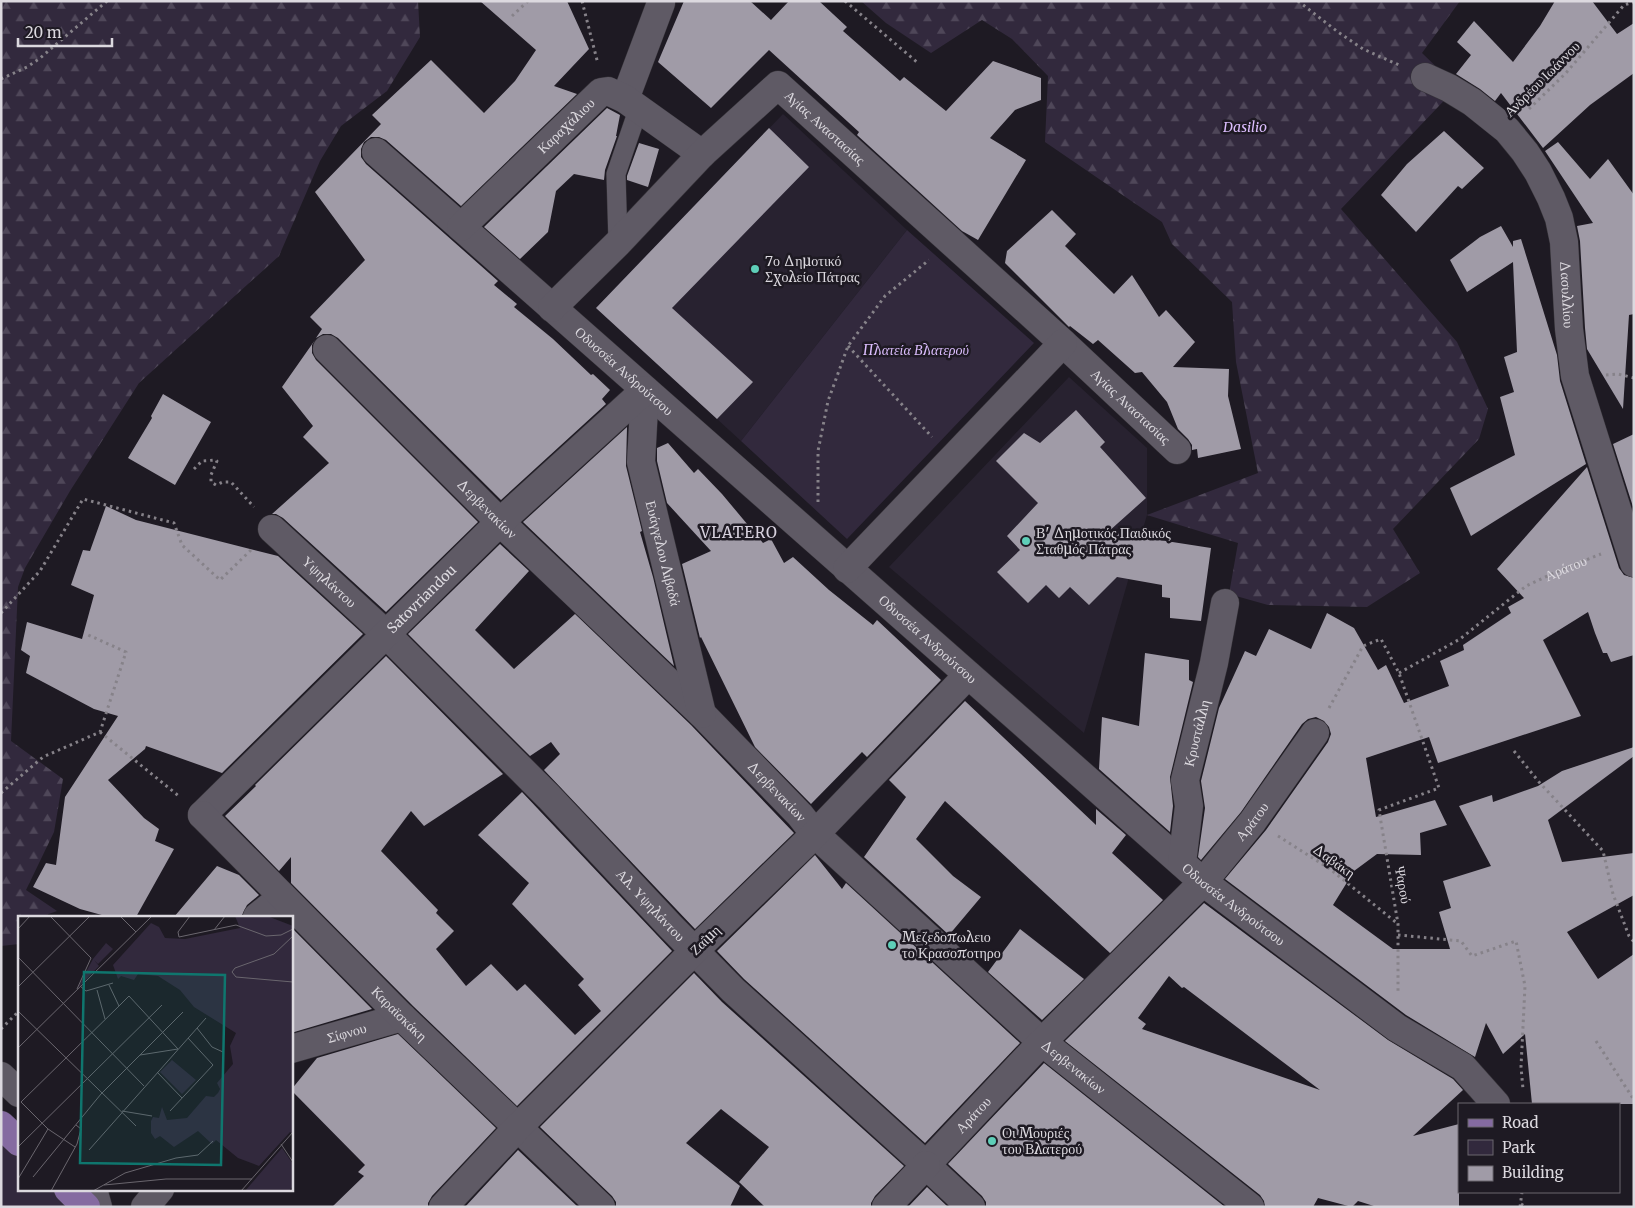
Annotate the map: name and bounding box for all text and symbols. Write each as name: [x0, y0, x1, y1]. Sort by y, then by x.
scale bar: [18, 15, 111, 47]
text: 20 m: [25, 23, 62, 42]
street label: Ανδρέου Ιωάννου: [1500, 37, 1584, 121]
street label: Αγίας Αναστασίας: [781, 86, 869, 169]
street label: Καραχάλιου: [534, 94, 599, 157]
park label: Dasilio: [1222, 118, 1267, 136]
place label: 7ο Δημοτικό Σχολείο Πάτρας: [765, 252, 860, 286]
street label: Δασυλλίου: [1556, 260, 1578, 329]
marker: 7ο Δημοτικό Σχολείο Πάτρας: [749, 263, 761, 275]
street label: Οδυσσέα Ανδρούτσου: [571, 323, 677, 419]
park label: Πλατεία Βλατερού: [863, 341, 969, 359]
street label: Αγίας Αναστασίας: [1087, 365, 1175, 449]
street label: Δερβενακίων: [453, 475, 521, 543]
street label: Ευάγγελου Λιβαδά: [642, 499, 685, 608]
district label: VLATERO: [699, 523, 778, 542]
place label: Β' Δημοτικός Παιδικός Σταθμός Πάτρας: [1036, 524, 1171, 558]
marker: Β' Δημοτικός Παιδικός Σταθμός Πάτρας: [1020, 535, 1032, 547]
street label: Υψηλάντου: [298, 552, 360, 611]
street label: Αράτου: [1542, 552, 1589, 585]
street label: Satovriandou: [383, 561, 460, 637]
street label: Οδυσσέα Ανδρούτσου: [875, 591, 981, 687]
street label: Κρυστάλλη: [1180, 698, 1214, 768]
street label: Δερβενακίων: [743, 757, 811, 825]
street label: Αράτου: [1231, 799, 1273, 844]
street label: Δαβάκη: [1309, 840, 1359, 882]
street label: Οδυσσέα Ανδρούτσου: [1178, 859, 1289, 950]
street label: Αλ. Υψηλάντου: [612, 865, 689, 945]
street label: Ψαρού: [1391, 865, 1415, 905]
inset map: [18, 916, 292, 1190]
street label: Ζαΐμη: [686, 921, 724, 959]
place label: Μεζεδοπωλειο το Κρασοποτηρο: [902, 928, 1001, 962]
marker: Μεζεδοπωλειο το Κρασοποτηρο: [886, 939, 898, 951]
street label: Καραϊσκάκη: [368, 982, 431, 1045]
street label: Σίφνου: [325, 1019, 369, 1047]
street label: Δερβενακίων: [1037, 1035, 1109, 1098]
street label: Αράτου: [952, 1093, 995, 1137]
legend: [1458, 1103, 1620, 1193]
text: Road: [1502, 1113, 1538, 1132]
place label: Οι Μουριές του Βλατερού: [1002, 1124, 1082, 1158]
marker: Οι Μουριές του Βλατερού: [986, 1135, 998, 1147]
text: Park: [1502, 1138, 1536, 1157]
text: Building: [1502, 1163, 1564, 1182]

